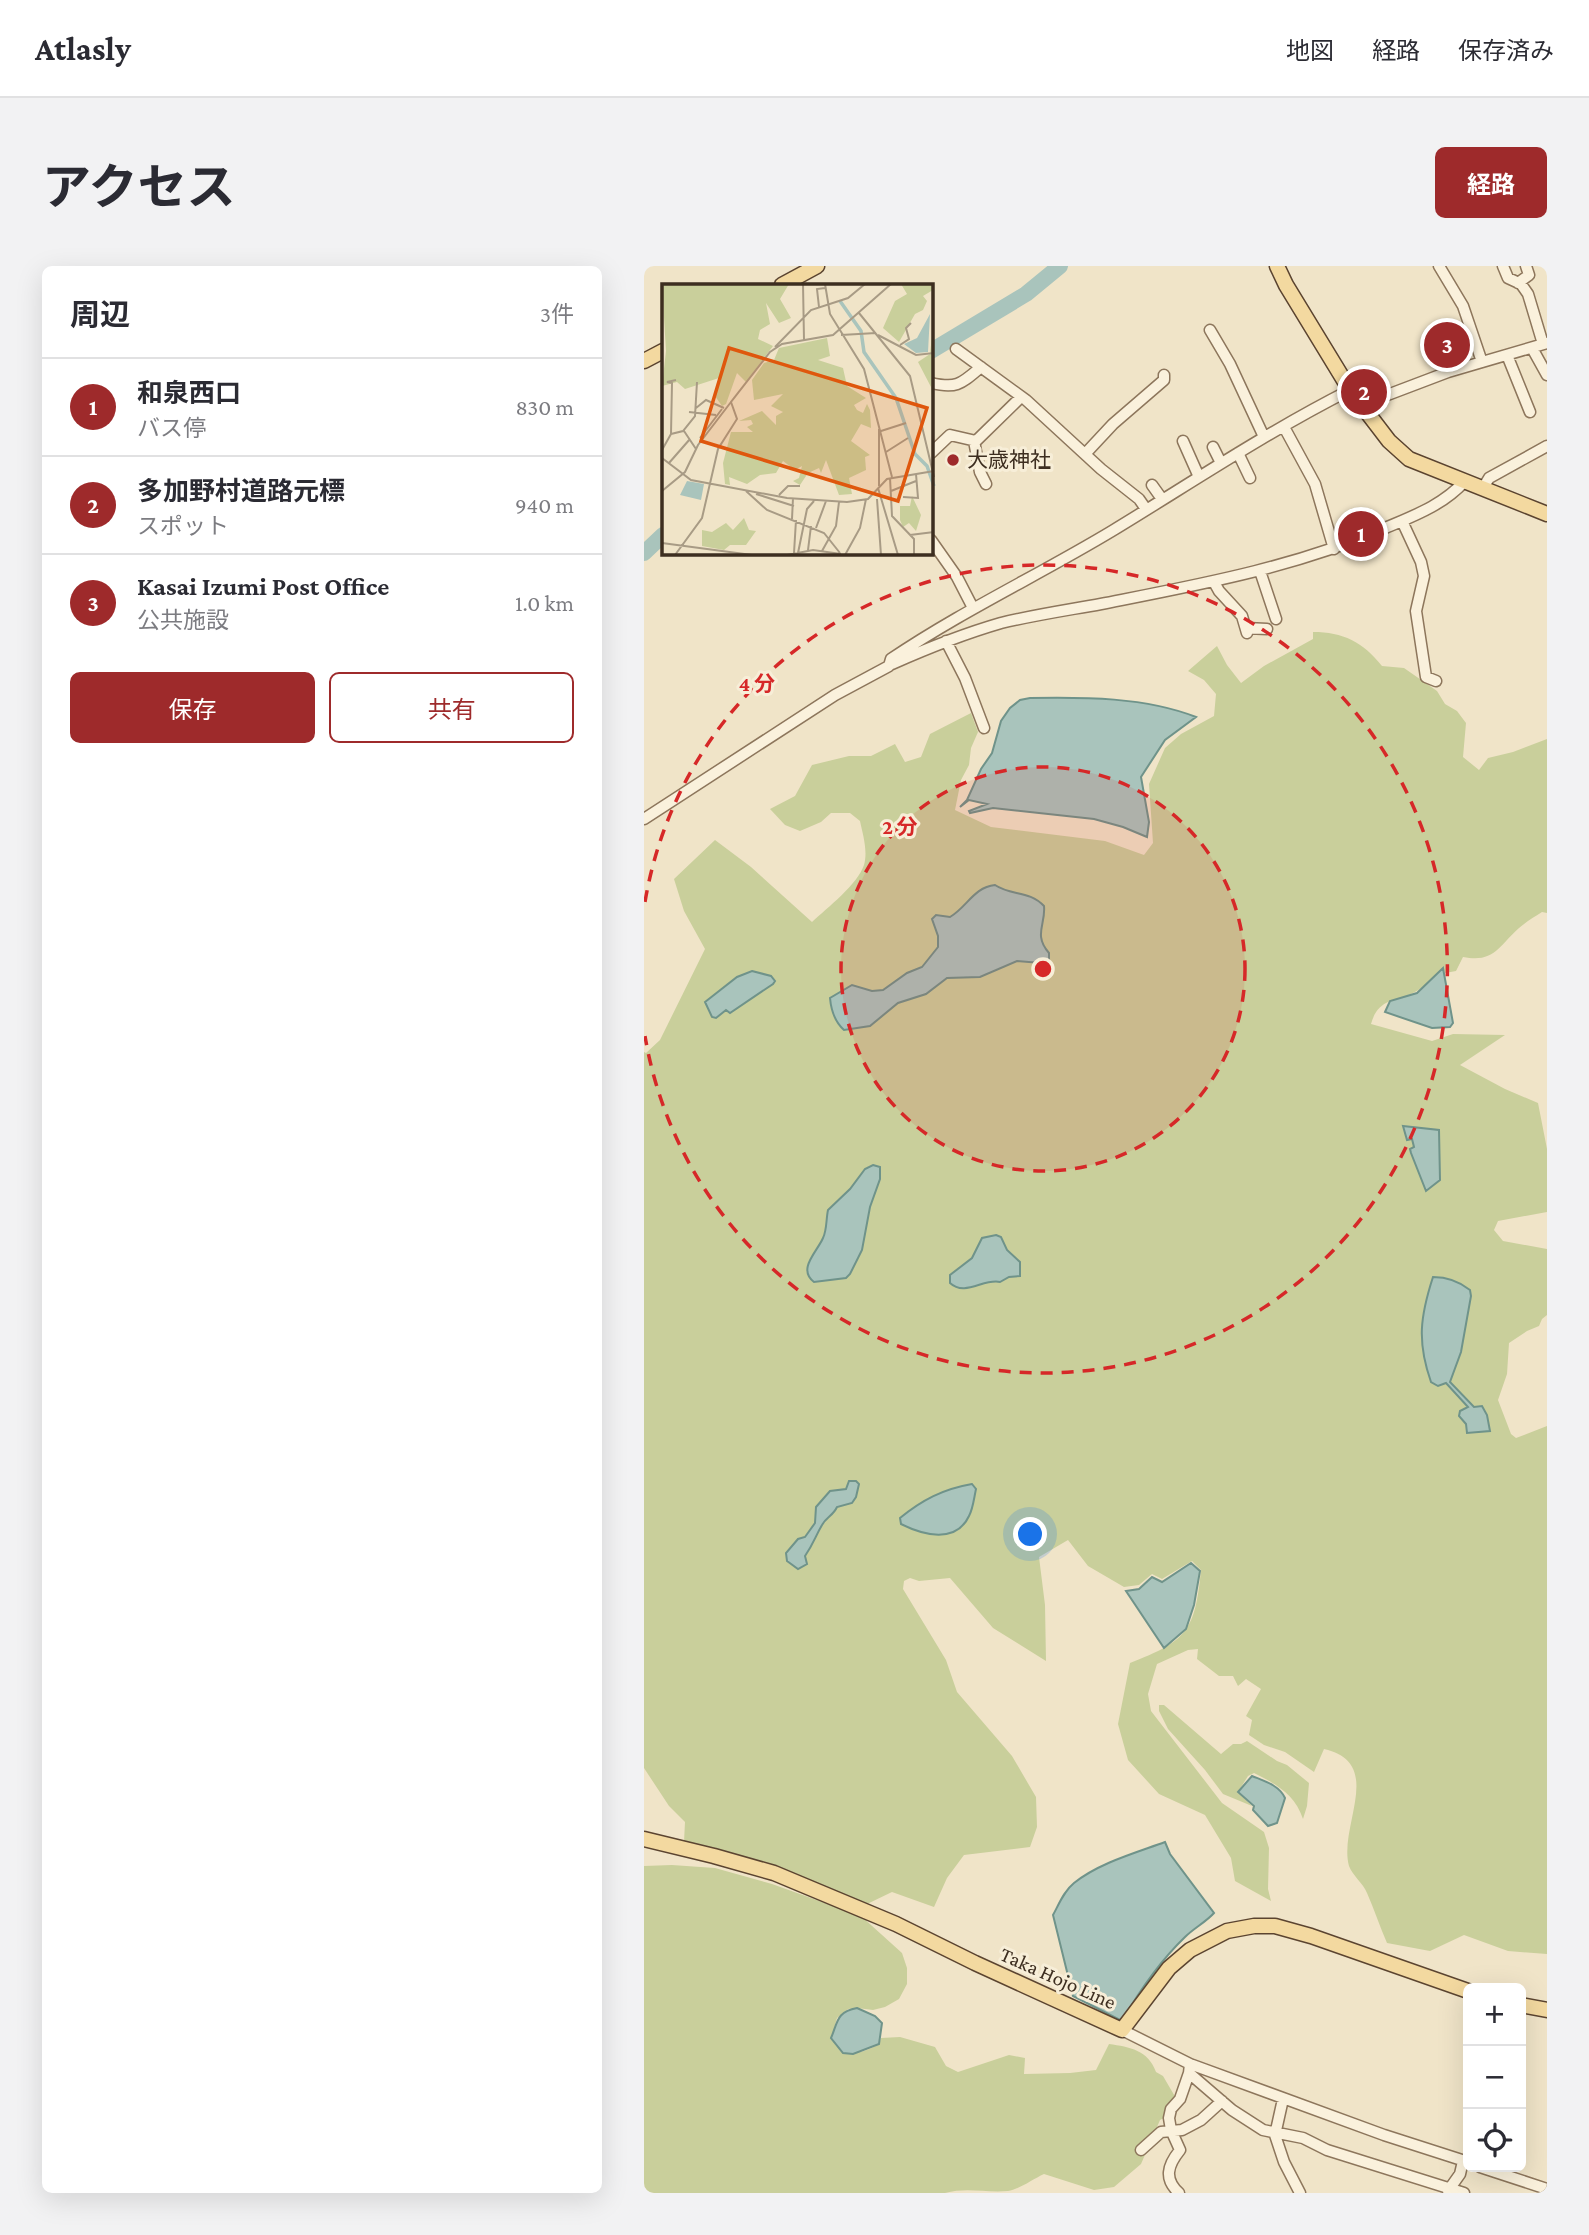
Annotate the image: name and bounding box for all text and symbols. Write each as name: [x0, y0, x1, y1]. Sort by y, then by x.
text: Atlasly: [35, 30, 131, 67]
text: 地図: [1286, 37, 1334, 64]
text: 経路: [1372, 37, 1420, 64]
text: 保存済み: [1458, 37, 1554, 64]
button: 経路: [1435, 147, 1547, 218]
text: アクセス: [42, 160, 236, 215]
inset map: [662, 284, 933, 555]
text: 周辺: [70, 298, 130, 331]
text: 3件: [540, 301, 574, 327]
pin: 3: [1424, 319, 1470, 371]
pin: 2: [1341, 366, 1387, 418]
text: 和泉西口: [137, 379, 241, 408]
text: 1: [89, 394, 97, 420]
text: 830 m: [515, 394, 574, 420]
text: バス停: [137, 415, 206, 441]
place label: 大歳神社: [967, 448, 1051, 472]
marker: 大歳神社: [945, 452, 961, 468]
text: 多加野村道路元標: [137, 477, 345, 506]
text: 2: [87, 492, 99, 518]
text: 940 m: [515, 492, 574, 518]
pin: 1: [1338, 508, 1384, 560]
text: スポット: [137, 513, 229, 539]
text: Kasai Izumi Post Office: [137, 572, 389, 601]
text: 3: [87, 590, 99, 616]
text: 1.0 km: [515, 590, 574, 616]
text: 公共施設: [137, 607, 229, 633]
button: 保存: [70, 672, 315, 743]
button: 共有: [329, 672, 574, 743]
text: 4 分: [739, 672, 775, 696]
text: 2 分: [882, 815, 918, 839]
centre of rings: [1031, 957, 1055, 981]
your location: [1013, 1517, 1047, 1551]
street label: Taka Hojo Line: [996, 1942, 1120, 2014]
map controls: [1463, 1983, 1526, 2172]
button: +: [1463, 1983, 1526, 2046]
button: −: [1463, 2046, 1526, 2109]
button: locate: [1463, 2109, 1526, 2172]

